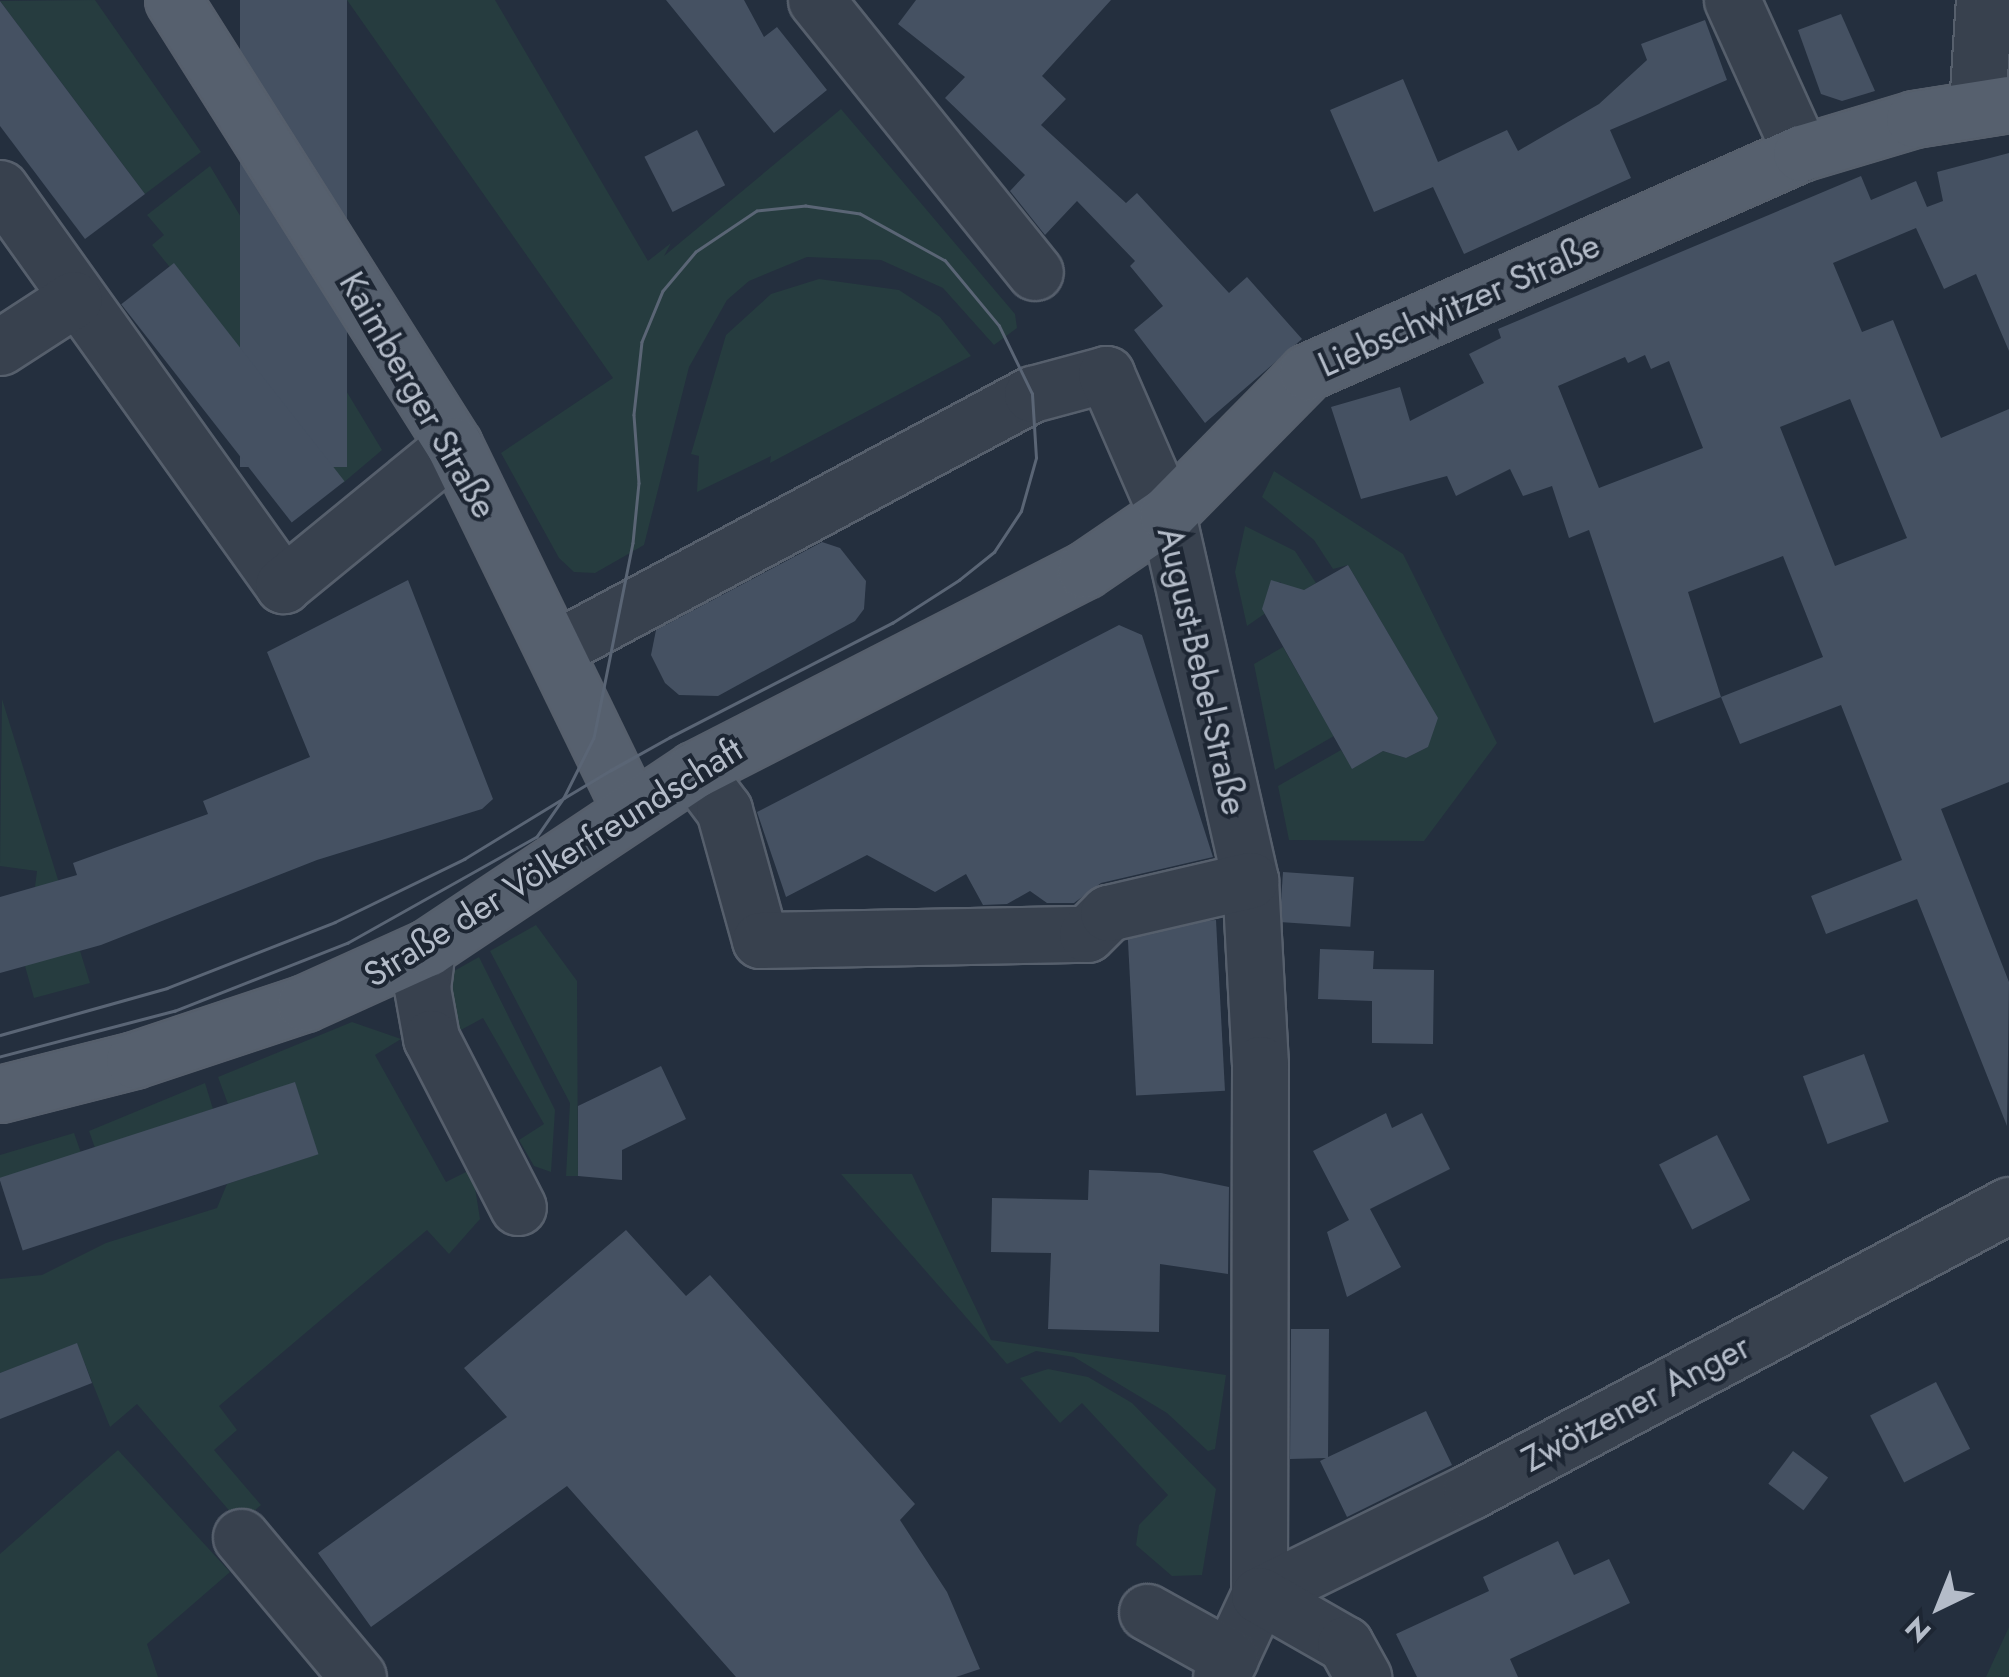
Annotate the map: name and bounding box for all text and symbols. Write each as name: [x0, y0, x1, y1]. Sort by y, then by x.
street label: Liebschwitzer Straße: [1312, 224, 1606, 386]
street label: Kaimberger Straße: [331, 264, 505, 526]
street label: August-Bebel-Straße: [1148, 523, 1256, 819]
street label: Straße der Völkerfreundschaft: [356, 728, 750, 996]
street label: Zwötzener Anger: [1515, 1325, 1757, 1481]
north arrow: [1889, 1557, 1989, 1657]
text: N: [1896, 1607, 1940, 1652]

